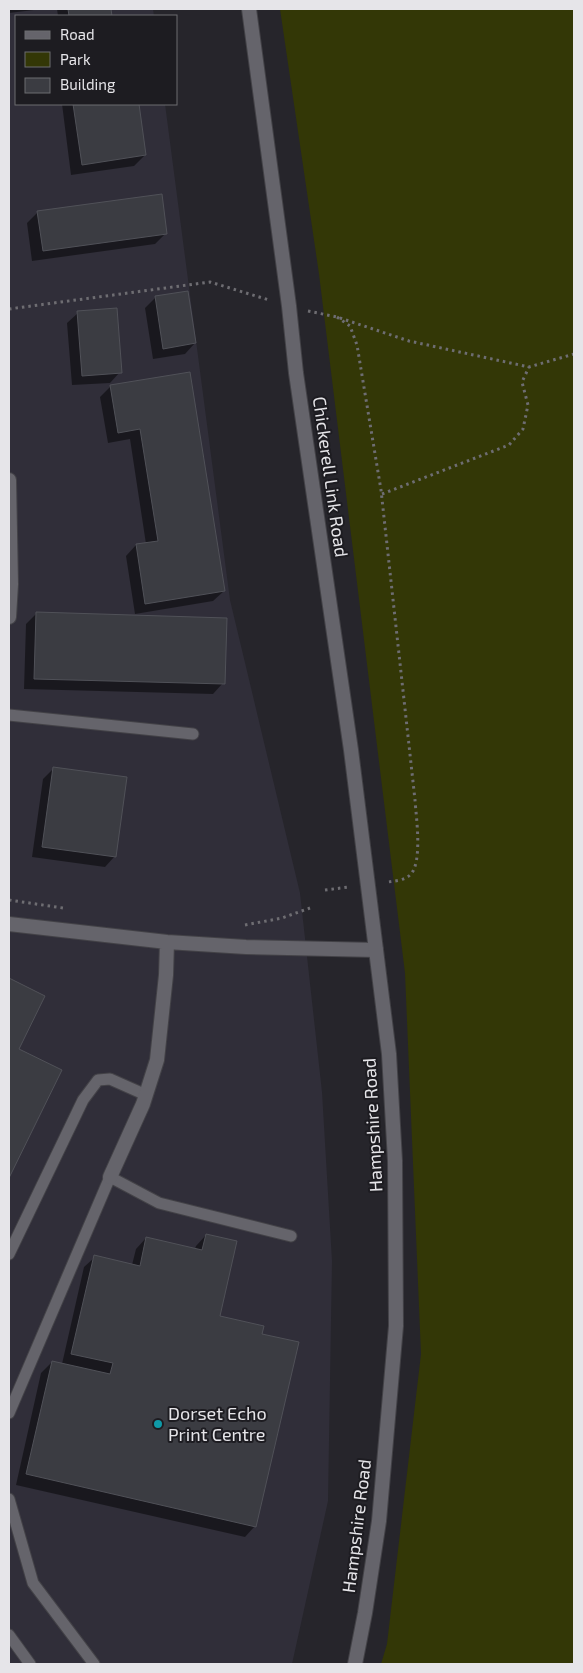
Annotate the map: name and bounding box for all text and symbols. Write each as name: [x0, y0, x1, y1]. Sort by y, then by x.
legend: [15, 15, 178, 105]
text: Road: [60, 25, 95, 43]
text: Park: [60, 50, 91, 68]
text: Building: [60, 75, 116, 93]
street label: Chickerell Link Road: [309, 395, 353, 559]
street label: Hampshire Road: [358, 1057, 387, 1193]
place label: Dorset Echo Print Centre: [168, 1402, 267, 1445]
marker: Dorset Echo Print Centre: [152, 1418, 164, 1430]
street label: Hampshire Road: [337, 1458, 375, 1594]

